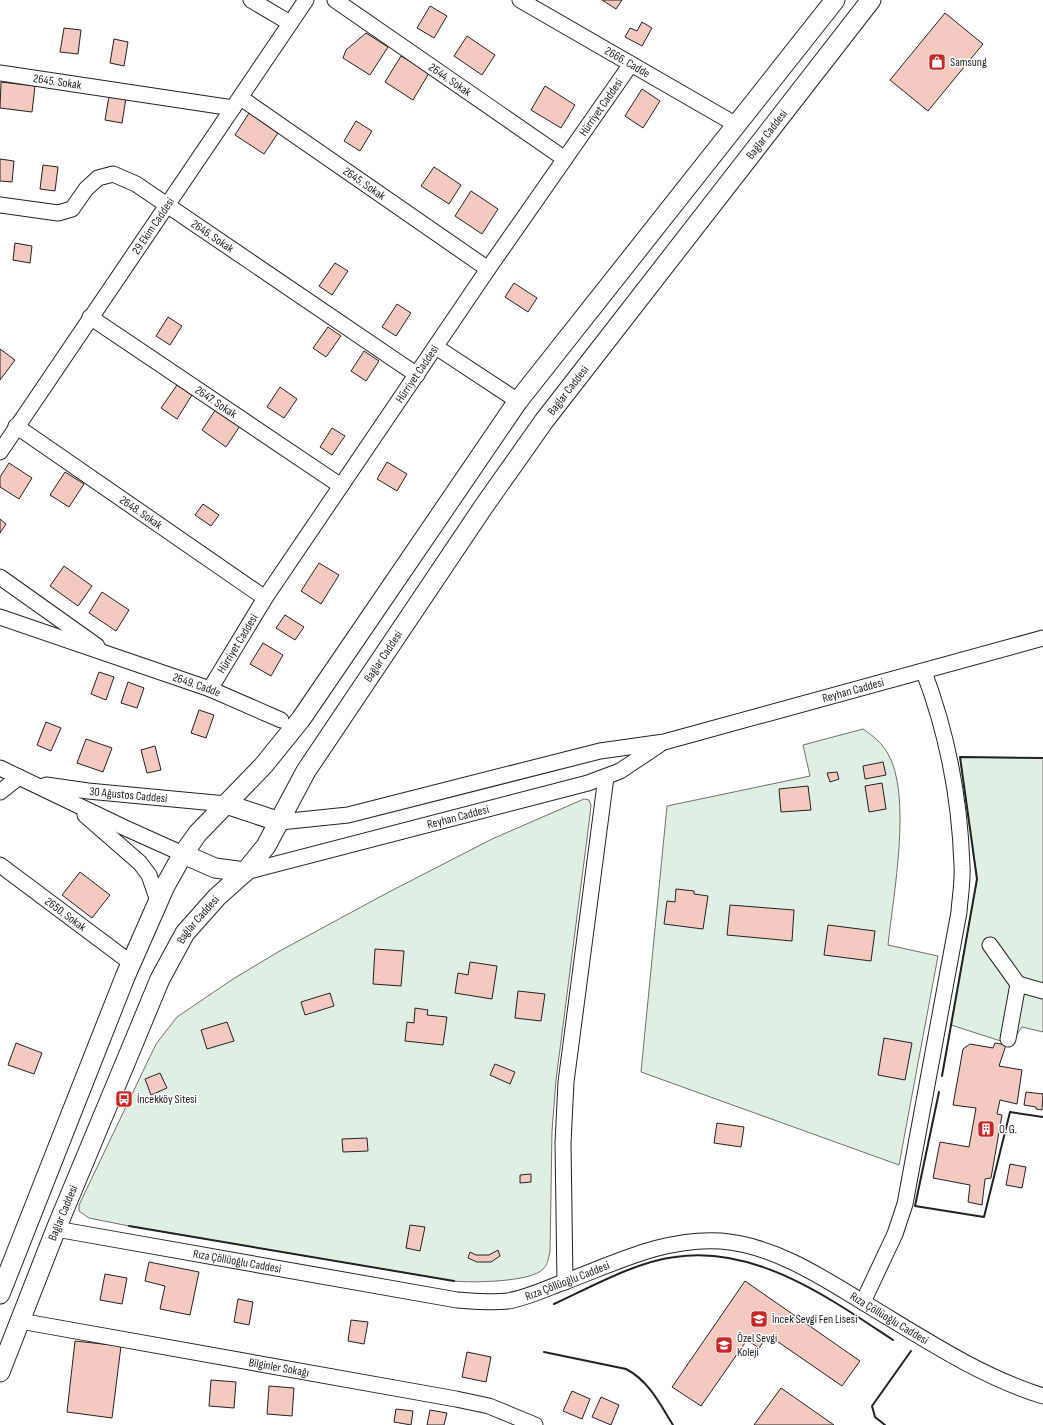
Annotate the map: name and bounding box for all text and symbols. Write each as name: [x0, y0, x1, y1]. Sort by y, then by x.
street label: 2666. Cadde: [602, 43, 653, 81]
shop icon: Samsung: [927, 52, 947, 72]
place label: Samsung: [950, 55, 987, 70]
street label: 2644. Sokak: [426, 60, 475, 100]
street label: 2645. Sokak: [32, 71, 83, 93]
street label: Hürriyet Caddesi: [576, 76, 626, 139]
street label: Bağlar Caddesi: [743, 107, 791, 162]
street label: 2645. Sokak: [340, 163, 389, 204]
street label: 29 Ekim Caddesi: [129, 195, 178, 257]
street label: 2646. Sokak: [188, 216, 237, 256]
street label: Hürriyet Caddesi: [392, 342, 442, 406]
street label: Bağlar Caddesi: [544, 362, 592, 418]
street label: 2647. Sokak: [192, 382, 240, 422]
street label: 2648. Sokak: [117, 492, 166, 533]
street label: Hürriyet Caddesi: [214, 611, 261, 676]
street label: Bağlar Caddesi: [360, 628, 406, 685]
street label: 2649. Cadde: [171, 669, 223, 700]
street label: Reyhan Caddesi: [821, 675, 886, 706]
street label: 30 Ağustos Caddesi: [89, 784, 168, 806]
street label: Reyhan Caddesi: [425, 802, 490, 832]
street label: Bağlar Caddesi: [173, 892, 222, 946]
street label: 2650. Sokak: [42, 894, 90, 935]
bus stop icon: İncekköy Sitesi: [114, 1089, 134, 1109]
place label: İncekköy Sitesi: [137, 1092, 197, 1107]
building icon: O. G.: [976, 1119, 996, 1139]
place label: O. G.: [999, 1122, 1017, 1137]
street label: Bağlar Caddesi: [45, 1183, 81, 1243]
street label: Rıza Çöllüoğlu Caddesi: [192, 1246, 283, 1276]
street label: Rıza Çöllüoğlu Caddesi: [523, 1258, 612, 1304]
street label: Rıza Çöllüoğlu Caddesi: [847, 1289, 931, 1348]
school or university icon: İncek Sevgi Fen Lisesi: [749, 1309, 769, 1329]
place label: İncek Sevgi Fen Lisesi: [772, 1312, 857, 1327]
place label: Özel Sevgi Koleji: [737, 1331, 777, 1360]
school or university icon: Özel Sevgi Koleji: [714, 1335, 734, 1355]
street label: Bilginler Sokağı: [248, 1355, 310, 1380]

